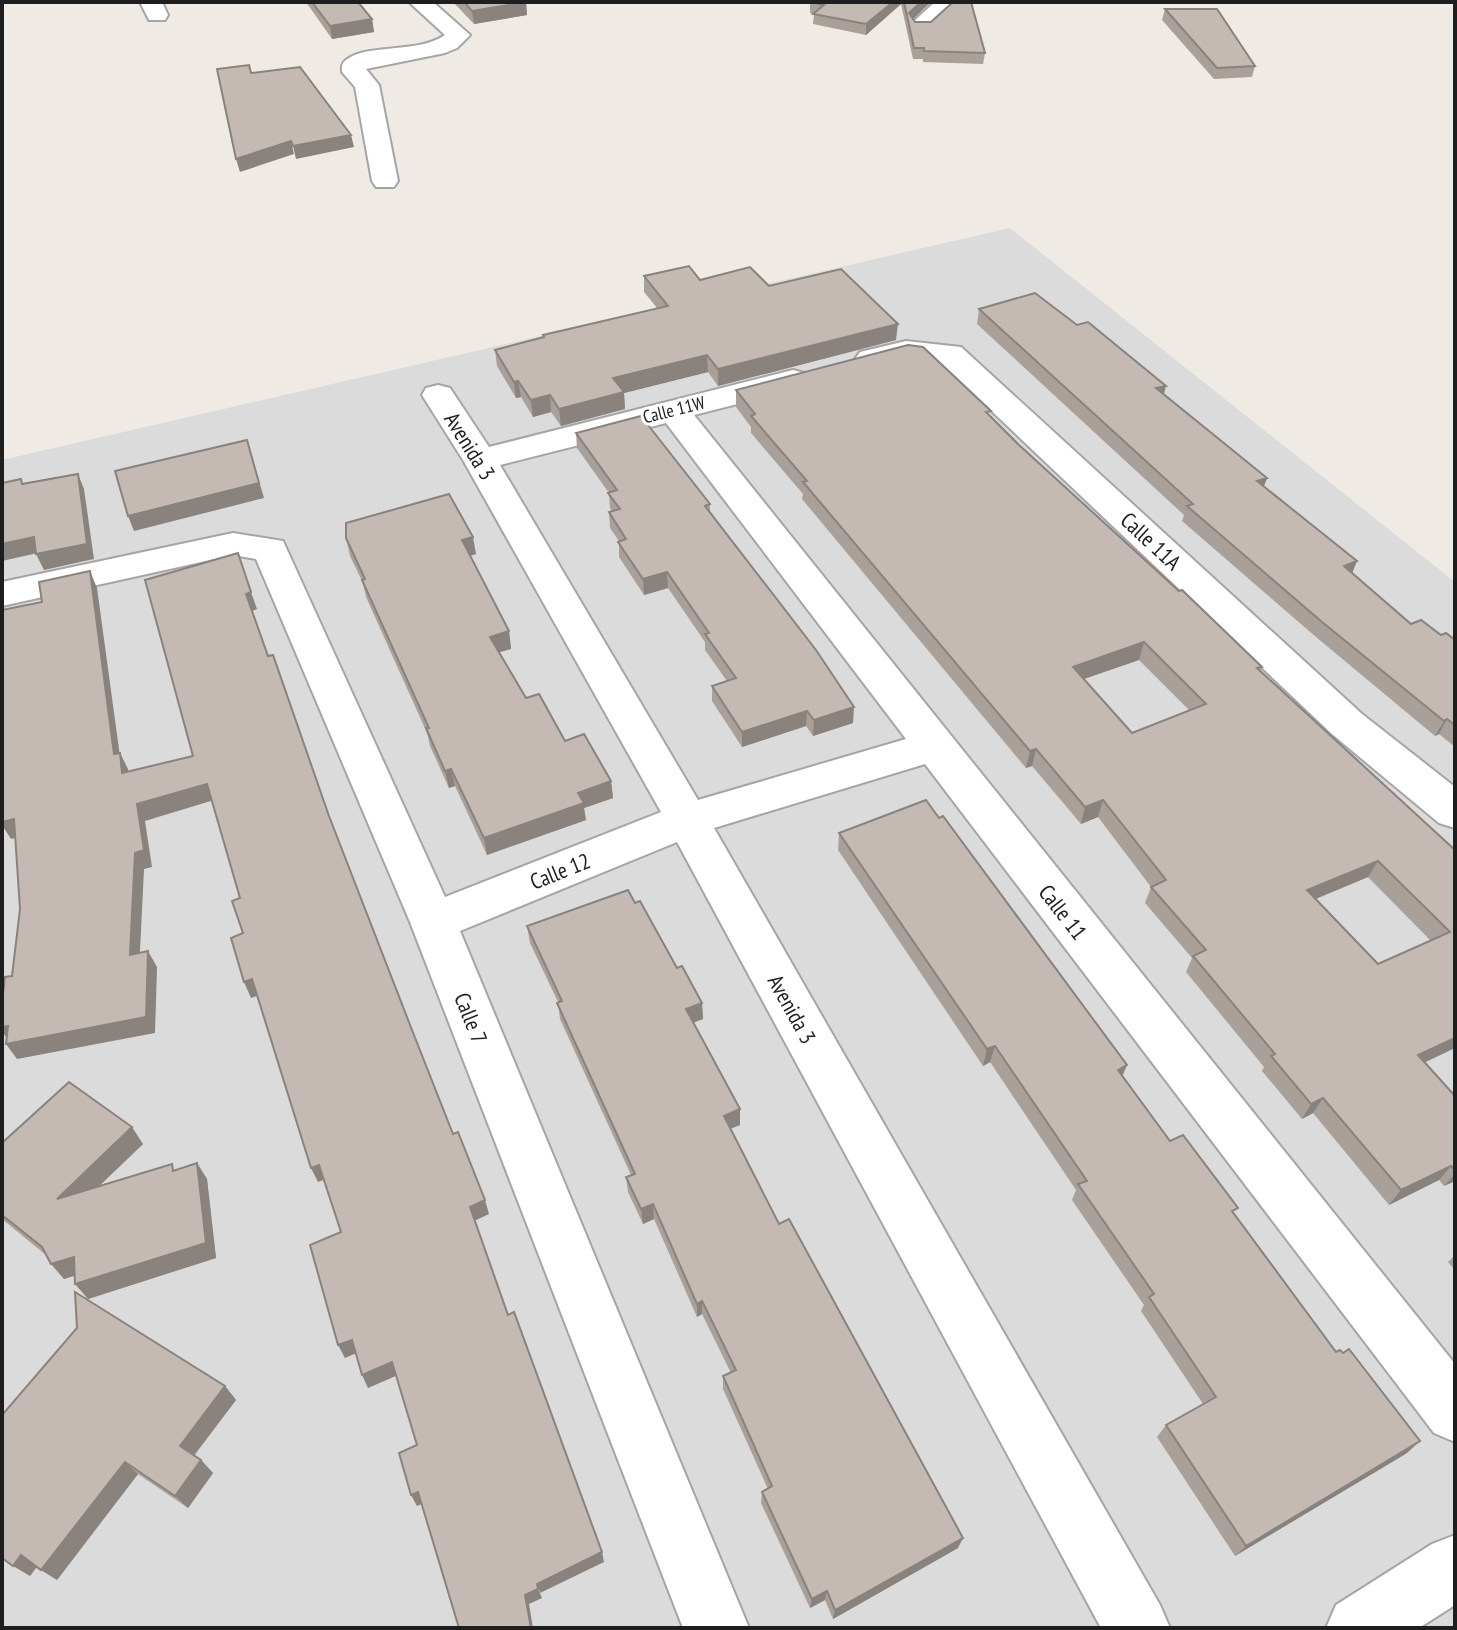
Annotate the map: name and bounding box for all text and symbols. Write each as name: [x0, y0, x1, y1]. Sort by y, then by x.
street label: Calle 11W: [640, 391, 707, 428]
street label: Avenida 3: [438, 407, 502, 485]
street label: Calle 11A: [1115, 506, 1188, 576]
street label: Calle 12: [526, 846, 594, 896]
street label: Calle 11: [1033, 879, 1093, 945]
street label: Avenida 3: [762, 970, 822, 1048]
street label: Calle 7: [448, 988, 494, 1048]

